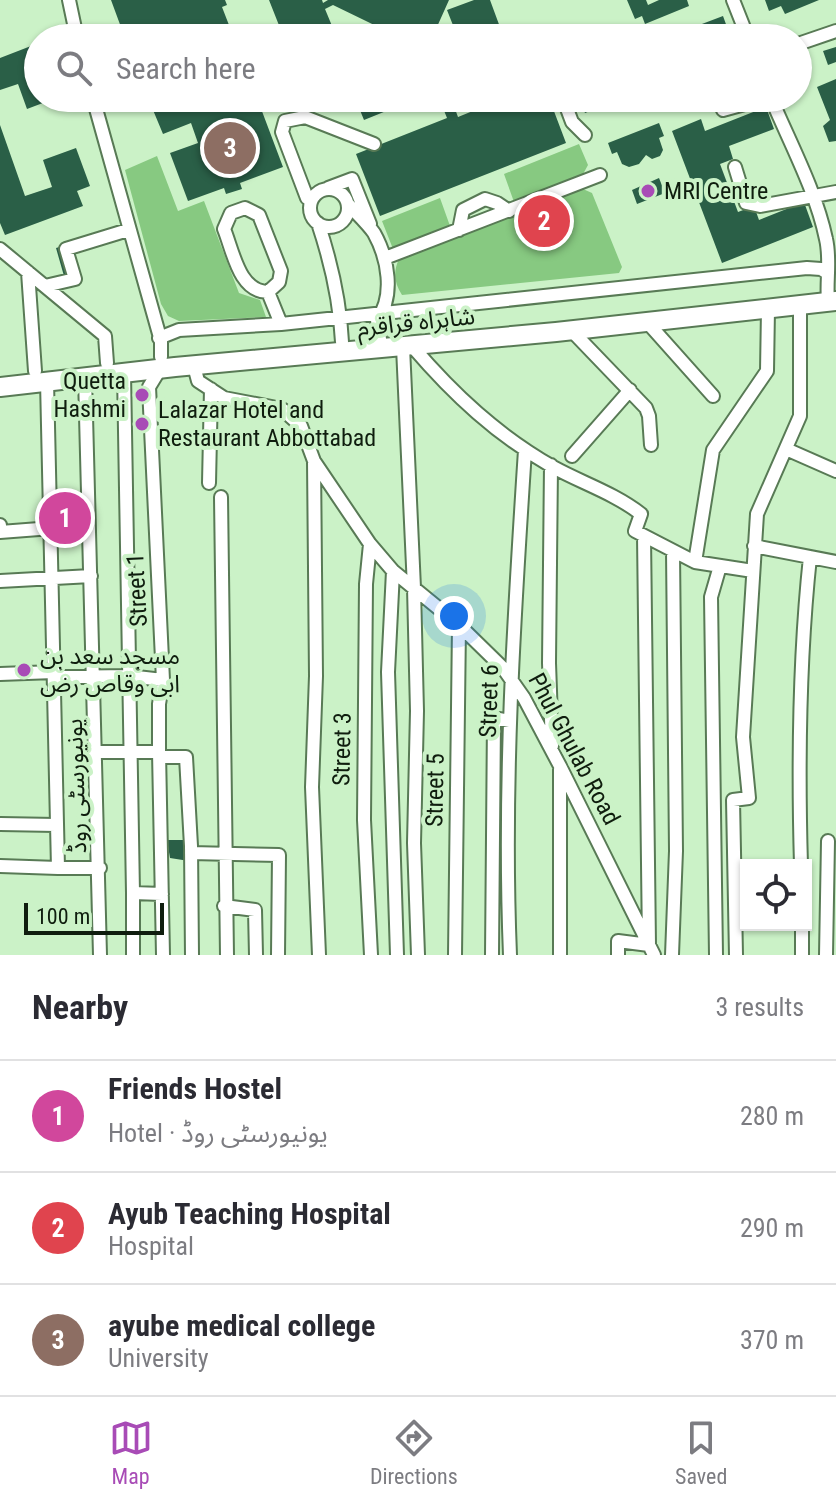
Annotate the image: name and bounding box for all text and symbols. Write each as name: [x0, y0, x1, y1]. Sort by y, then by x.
search box: [24, 24, 812, 112]
icon: search: [52, 46, 96, 90]
text: Search here: [116, 51, 256, 86]
pin: 3: [204, 118, 256, 178]
place label: MRI Centre: [664, 177, 768, 205]
marker: MRI Centre: [639, 182, 657, 200]
pin: 2: [518, 191, 570, 251]
street label: شاہراہ قراقرم: [356, 302, 477, 346]
place label: Quetta Hashmi: [54, 367, 126, 423]
marker: Quetta Hashmi: [133, 386, 151, 404]
place label: Lalazar Hotel and Restaurant Abbottabad: [158, 396, 376, 452]
marker: Lalazar Hotel and Restaurant Abbottabad: [133, 415, 151, 433]
pin: 1: [39, 488, 91, 548]
street label: Street 1: [121, 553, 153, 627]
your location: [434, 596, 474, 636]
place label: مسجد سعد بن ابی وقاص رض: [40, 642, 180, 698]
marker: مسجد سعد بن ابی وقاص رض: [15, 661, 33, 679]
street label: Street 6: [474, 664, 504, 738]
street label: Phul Ghulab Road: [522, 669, 626, 829]
street label: Street 3: [327, 712, 357, 786]
street label: یونیورسٹی روڈ: [60, 718, 92, 854]
street label: Street 5: [420, 753, 450, 827]
map controls: [740, 859, 812, 931]
button: locate: [740, 859, 812, 931]
scale bar: [24, 899, 164, 935]
text: 100 m: [36, 904, 90, 929]
text: Nearby: [32, 987, 128, 1027]
text: 3 results: [715, 992, 804, 1022]
text: Friends Hostel: [108, 1071, 282, 1106]
text: 1: [51, 1101, 65, 1131]
text: 280 m: [740, 1101, 804, 1131]
text: Hotel · یونیورسٹی روڈ: [108, 1118, 328, 1148]
text: Ayub Teaching Hospital: [108, 1196, 391, 1231]
text: 2: [51, 1213, 65, 1243]
text: 290 m: [740, 1213, 804, 1243]
text: Hospital: [108, 1231, 194, 1261]
text: ayube medical college: [108, 1308, 375, 1343]
text: 3: [51, 1325, 65, 1355]
text: 370 m: [740, 1325, 804, 1355]
text: University: [108, 1343, 209, 1373]
tab: Map: [109, 1416, 153, 1489]
tab: Directions: [370, 1416, 458, 1489]
tab: Saved: [675, 1416, 727, 1489]

